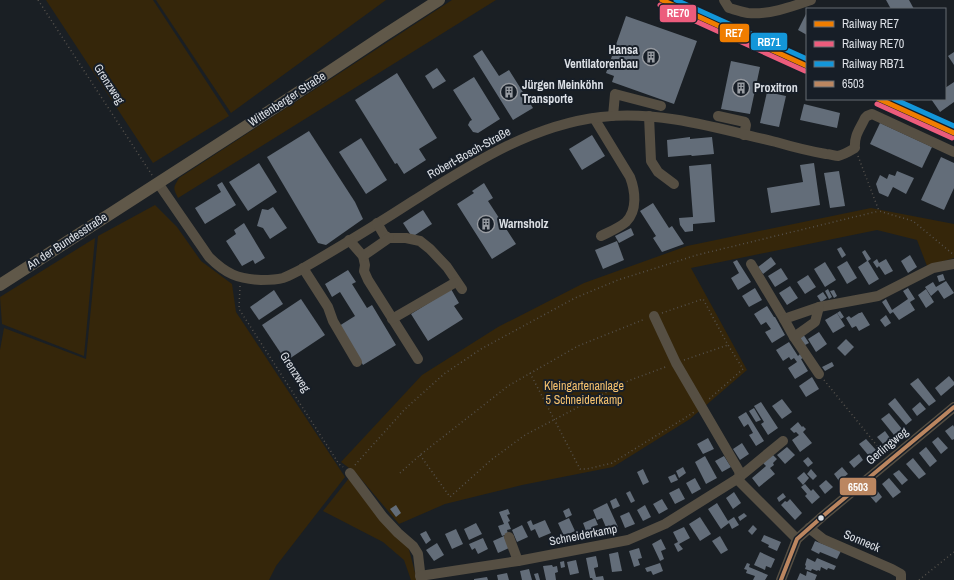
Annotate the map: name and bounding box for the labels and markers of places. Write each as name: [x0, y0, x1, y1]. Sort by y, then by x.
place label: Hansa Ventilatorenbau: [564, 42, 639, 72]
building icon: Hansa Ventilatorenbau: [641, 47, 661, 67]
place label: Jürgen Meinköhn Transporte: [522, 77, 603, 107]
building icon: Proxitron: [731, 78, 751, 98]
place label: Proxitron: [754, 80, 798, 96]
building icon: Jürgen Meinköhn Transporte: [499, 82, 519, 102]
building icon: Warnsholz: [476, 214, 496, 234]
place label: Warnsholz: [499, 216, 548, 232]
unlabelled marker: [816, 513, 826, 523]

